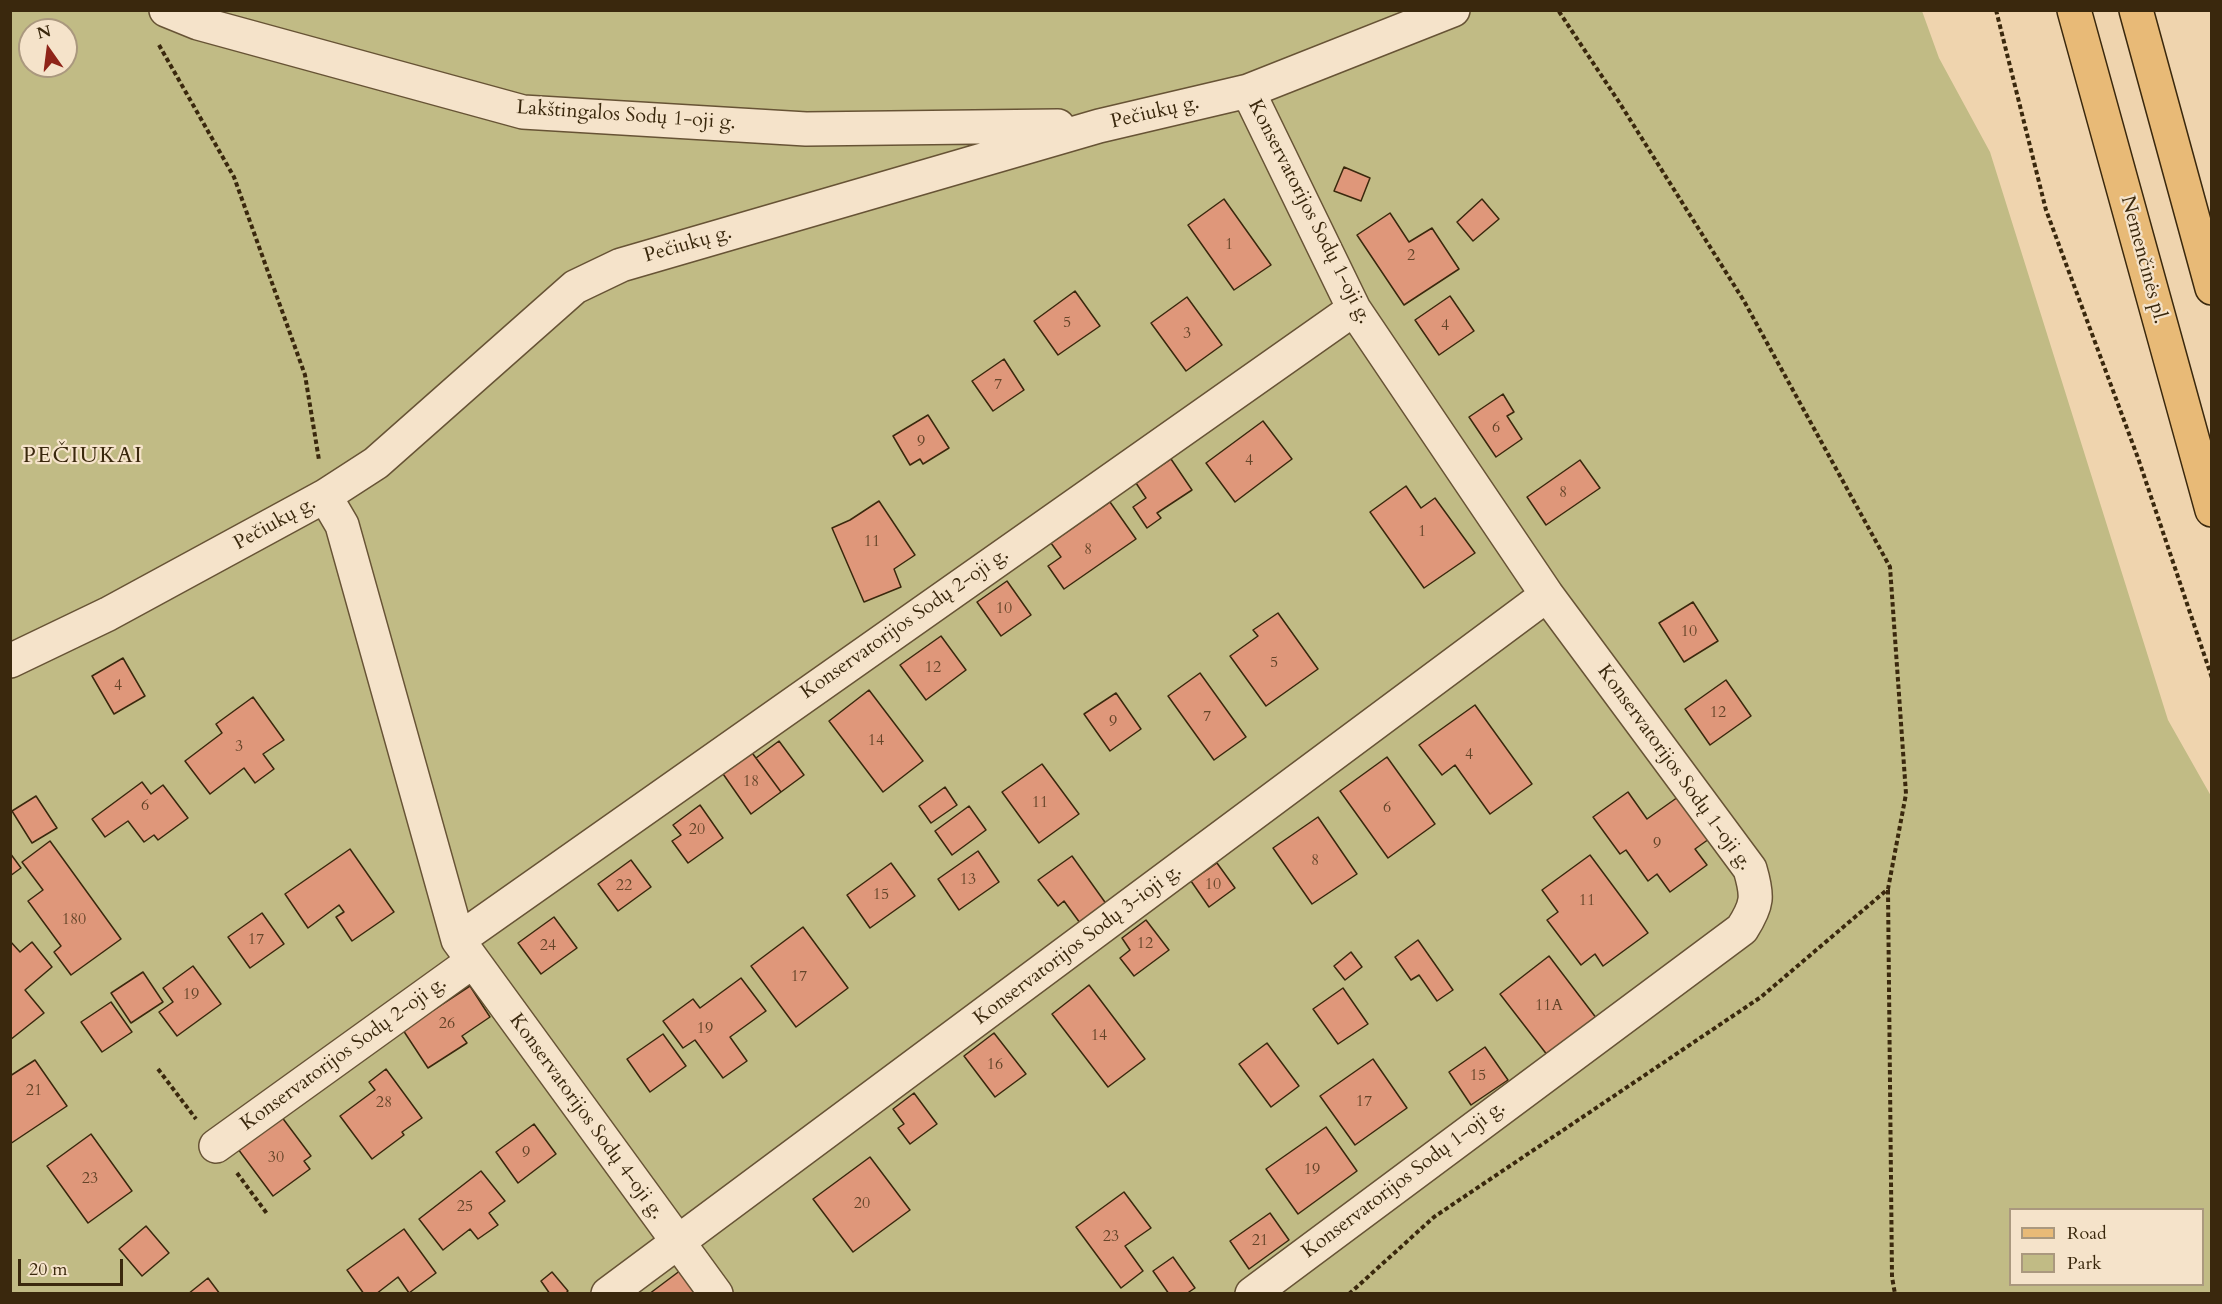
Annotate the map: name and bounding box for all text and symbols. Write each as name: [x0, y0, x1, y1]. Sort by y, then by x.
north arrow: [18, 18, 78, 78]
text: N: [35, 20, 54, 45]
street label: Pečiukų g.: [1108, 91, 1202, 135]
street label: Lakštingalos Sodų 1-oji g.: [515, 96, 737, 136]
street label: Konservatorijos Sodų 1-oji g.: [1242, 96, 1376, 328]
street label: Nemenčinės pl.: [2114, 193, 2172, 327]
street label: Pečiukų g.: [641, 221, 735, 269]
house number: 1: [1225, 235, 1233, 255]
house number: 2: [1407, 246, 1415, 266]
house number: 5: [1063, 313, 1071, 333]
house number: 4: [1441, 316, 1449, 336]
house number: 3: [1183, 324, 1191, 344]
house number: 7: [994, 375, 1002, 395]
house number: 6: [1492, 418, 1500, 438]
house number: 9: [917, 432, 925, 452]
district label: PEČIUKAI: [23, 444, 143, 470]
house number: 4: [1245, 451, 1253, 471]
house number: 8: [1559, 483, 1567, 503]
street label: Pečiukų g.: [230, 492, 320, 556]
house number: 1: [1418, 522, 1426, 542]
house number: 11: [864, 532, 880, 552]
house number: 8: [1084, 540, 1092, 560]
street label: Konservatorijos Sodų 2-oji g.: [796, 543, 1014, 705]
house number: 10: [996, 599, 1012, 619]
house number: 10: [1681, 622, 1697, 642]
house number: 5: [1270, 653, 1278, 673]
house number: 12: [925, 658, 941, 678]
street label: Konservatorijos Sodų 1-oji g.: [1591, 661, 1757, 875]
house number: 4: [114, 676, 122, 696]
house number: 12: [1710, 703, 1726, 723]
house number: 7: [1203, 707, 1211, 727]
house number: 9: [1109, 712, 1117, 732]
house number: 14: [868, 731, 884, 751]
house number: 3: [235, 737, 243, 757]
house number: 4: [1465, 745, 1473, 765]
house number: 18: [743, 772, 759, 792]
house number: 11: [1032, 793, 1048, 813]
house number: 6: [141, 796, 149, 816]
house number: 6: [1383, 798, 1391, 818]
house number: 20: [689, 820, 705, 840]
house number: 9: [1653, 834, 1661, 854]
house number: 8: [1311, 851, 1319, 871]
street label: Konservatorijos Sodų 3-ioji g.: [969, 859, 1187, 1031]
house number: 13: [960, 870, 976, 890]
house number: 10: [1205, 875, 1221, 895]
house number: 22: [616, 876, 632, 896]
house number: 15: [873, 885, 889, 905]
house number: 11: [1579, 891, 1595, 911]
house number: 180: [62, 910, 86, 930]
house number: 17: [248, 930, 264, 950]
house number: 12: [1137, 934, 1153, 954]
house number: 24: [540, 936, 556, 956]
house number: 17: [791, 967, 807, 987]
street label: Konservatorijos Sodų 2-oji g.: [237, 971, 451, 1137]
house number: 19: [183, 985, 199, 1005]
house number: 11A: [1535, 996, 1563, 1016]
street label: Konservatorijos Sodų 4-oji g.: [503, 1010, 669, 1224]
house number: 26: [439, 1014, 455, 1034]
house number: 19: [697, 1019, 713, 1039]
house number: 14: [1091, 1026, 1107, 1046]
house number: 16: [987, 1055, 1003, 1075]
house number: 15: [1470, 1066, 1486, 1086]
house number: 21: [26, 1081, 42, 1101]
house number: 17: [1356, 1092, 1372, 1112]
house number: 28: [376, 1093, 392, 1113]
street label: Konservatorijos Sodų 1-oji g.: [1298, 1096, 1510, 1264]
house number: 9: [522, 1143, 530, 1163]
house number: 30: [268, 1148, 284, 1168]
house number: 19: [1304, 1160, 1320, 1180]
house number: 23: [82, 1169, 98, 1189]
house number: 20: [854, 1194, 870, 1214]
house number: 25: [457, 1197, 473, 1217]
legend: [2009, 1208, 2204, 1286]
text: Road: [2067, 1221, 2107, 1246]
house number: 23: [1103, 1227, 1119, 1247]
house number: 21: [1252, 1231, 1268, 1251]
scale bar: [21, 1247, 126, 1285]
text: Park: [2067, 1251, 2102, 1276]
text: 20 m: [29, 1257, 68, 1282]

